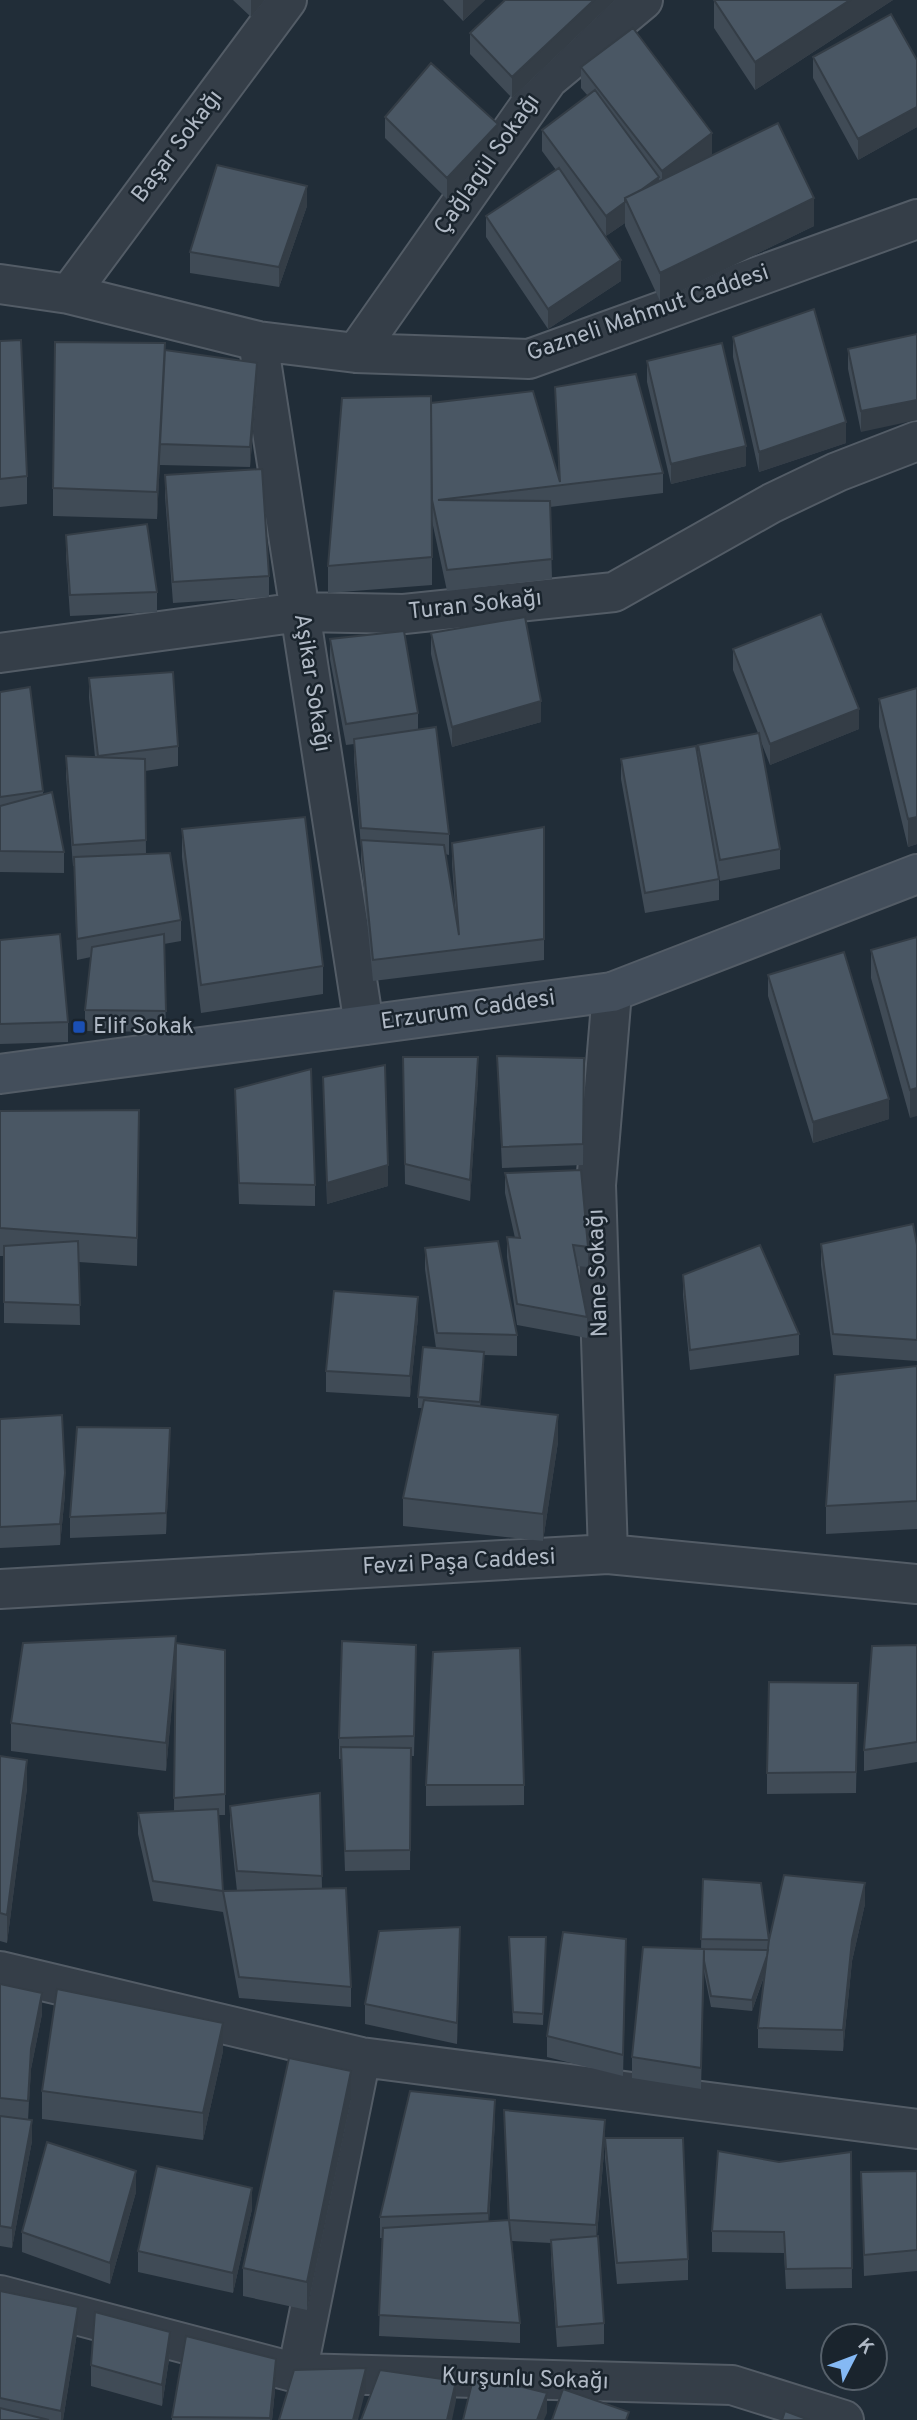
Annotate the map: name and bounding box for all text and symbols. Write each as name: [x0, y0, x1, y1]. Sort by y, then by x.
street label: Başar Sokağı: [126, 85, 230, 209]
street label: Çağlagül Sokağı: [429, 89, 547, 241]
street label: Gazneli Mahmut Caddesi: [523, 259, 773, 369]
street label: Turan Sokağı: [407, 585, 543, 627]
street label: Aşikar Sokağı: [286, 612, 336, 754]
street label: Erzurum Caddesi: [379, 984, 557, 1038]
place label: Elif Sokak: [93, 1013, 194, 1042]
marker: Elif Sokak: [71, 1019, 87, 1035]
street label: Nane Sokağı: [582, 1208, 616, 1338]
street label: Fevzi Paşa Caddesi: [362, 1543, 556, 1583]
north arrow: [819, 2322, 889, 2392]
text: K: [852, 2334, 879, 2360]
street label: Kurşunlu Sokağı: [441, 2363, 609, 2397]

